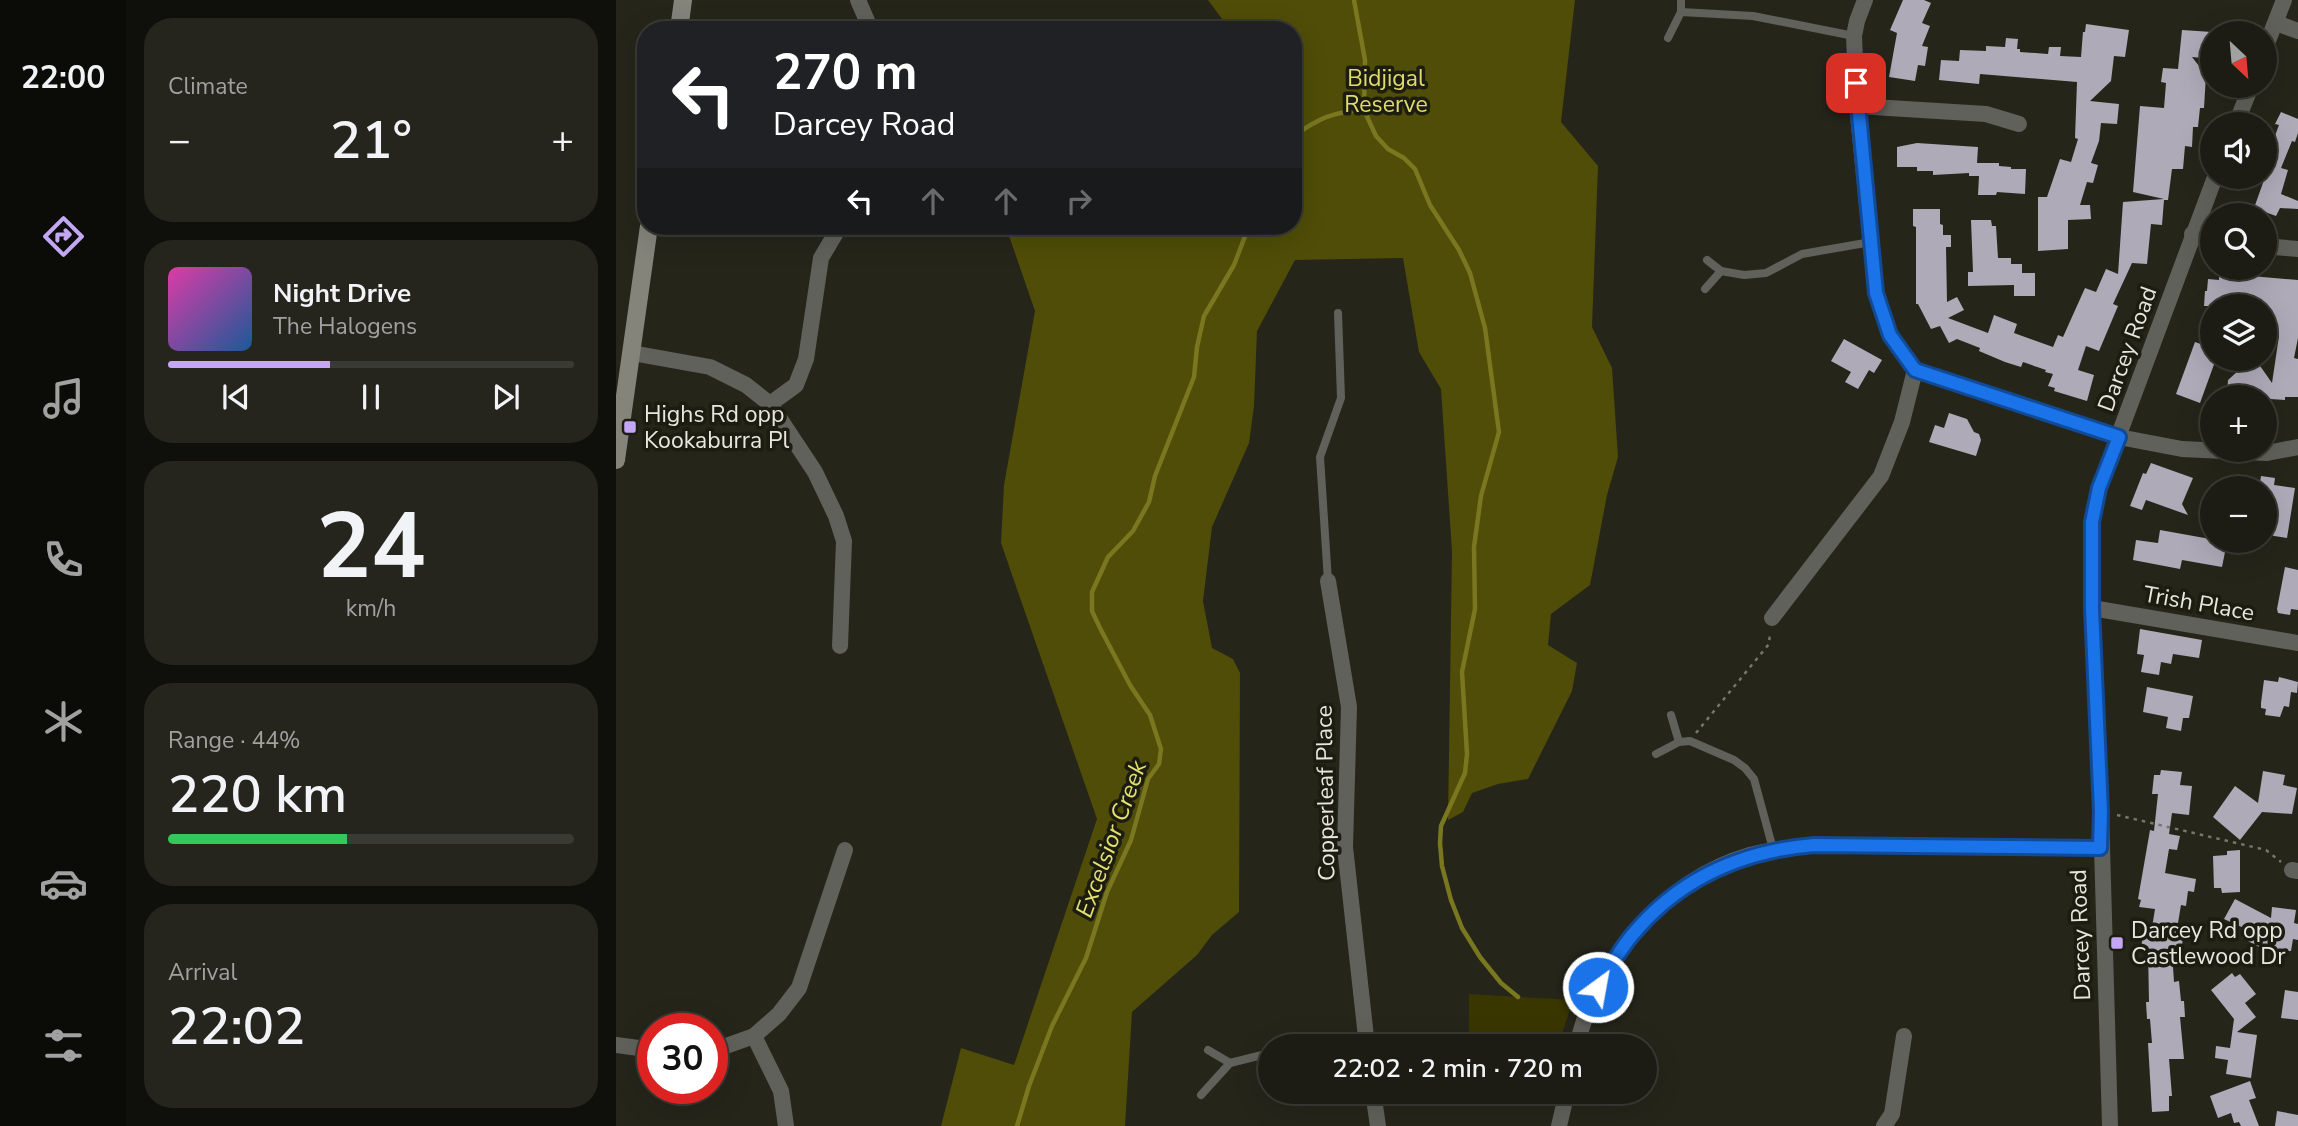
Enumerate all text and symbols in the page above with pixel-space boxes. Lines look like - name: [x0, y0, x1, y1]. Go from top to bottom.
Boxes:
- north arrow: [2200, 21, 2277, 98]
- map controls: [2200, 21, 2277, 553]
- text: 270 m: [773, 39, 917, 106]
- icon: left: [658, 49, 749, 140]
- pin: [1826, 53, 1886, 113]
- text: 22:00: [21, 56, 105, 99]
- park label: Bidjigal Reserve: [1344, 63, 1428, 120]
- icon: arrive: [1837, 64, 1875, 102]
- text: Climate: [168, 71, 248, 102]
- text: Darcey Road: [773, 103, 955, 146]
- text: 21°: [330, 105, 412, 176]
- button: sound: [2200, 112, 2277, 189]
- text: −: [168, 115, 191, 166]
- text: +: [551, 115, 574, 166]
- icon: left: [841, 182, 879, 220]
- icon: ahead: [914, 182, 952, 220]
- icon: ahead: [987, 182, 1025, 220]
- icon: right: [1060, 182, 1098, 220]
- button: search: [2200, 203, 2277, 280]
- icon: directions: [39, 212, 88, 261]
- text: Night Drive: [273, 276, 411, 311]
- street label: Darcey Road: [2090, 282, 2164, 416]
- button: layers: [2200, 294, 2277, 371]
- text: The Halogens: [273, 311, 417, 342]
- icon: music: [39, 374, 88, 423]
- icon: previous: [217, 378, 255, 416]
- icon: pause: [352, 378, 390, 416]
- icon: next: [487, 378, 525, 416]
- button: +: [2200, 385, 2277, 462]
- place label: Highs Rd opp Kookaburra Pl: [644, 399, 790, 456]
- marker: Highs Rd opp Kookaburra Pl: [622, 419, 638, 435]
- button: −: [2200, 476, 2277, 553]
- text: 24: [316, 485, 426, 609]
- icon: phone: [39, 535, 88, 584]
- street label: Trish Place: [2141, 579, 2257, 628]
- text: km/h: [346, 593, 396, 624]
- icon: climate: [39, 697, 88, 746]
- street label: Copperleaf Place: [1308, 705, 1343, 881]
- text: Range · 44%: [168, 725, 300, 756]
- water label: Excelsior Creek: [1068, 755, 1154, 922]
- text: 220 km: [168, 759, 347, 830]
- icon: car: [39, 859, 88, 908]
- street label: Darcey Road: [2063, 869, 2098, 1001]
- place label: Darcey Rd opp Castlewood Dr: [2131, 915, 2286, 972]
- marker: Darcey Rd opp Castlewood Dr: [2109, 935, 2125, 951]
- position arrow: [1561, 950, 1635, 1024]
- text: Arrival: [168, 957, 237, 988]
- text: 22:02: [168, 991, 305, 1062]
- speed limit sign: 30: [637, 1013, 728, 1104]
- icon: filters: [39, 1021, 88, 1070]
- text: 22:02 · 2 min · 720 m: [1332, 1051, 1583, 1086]

